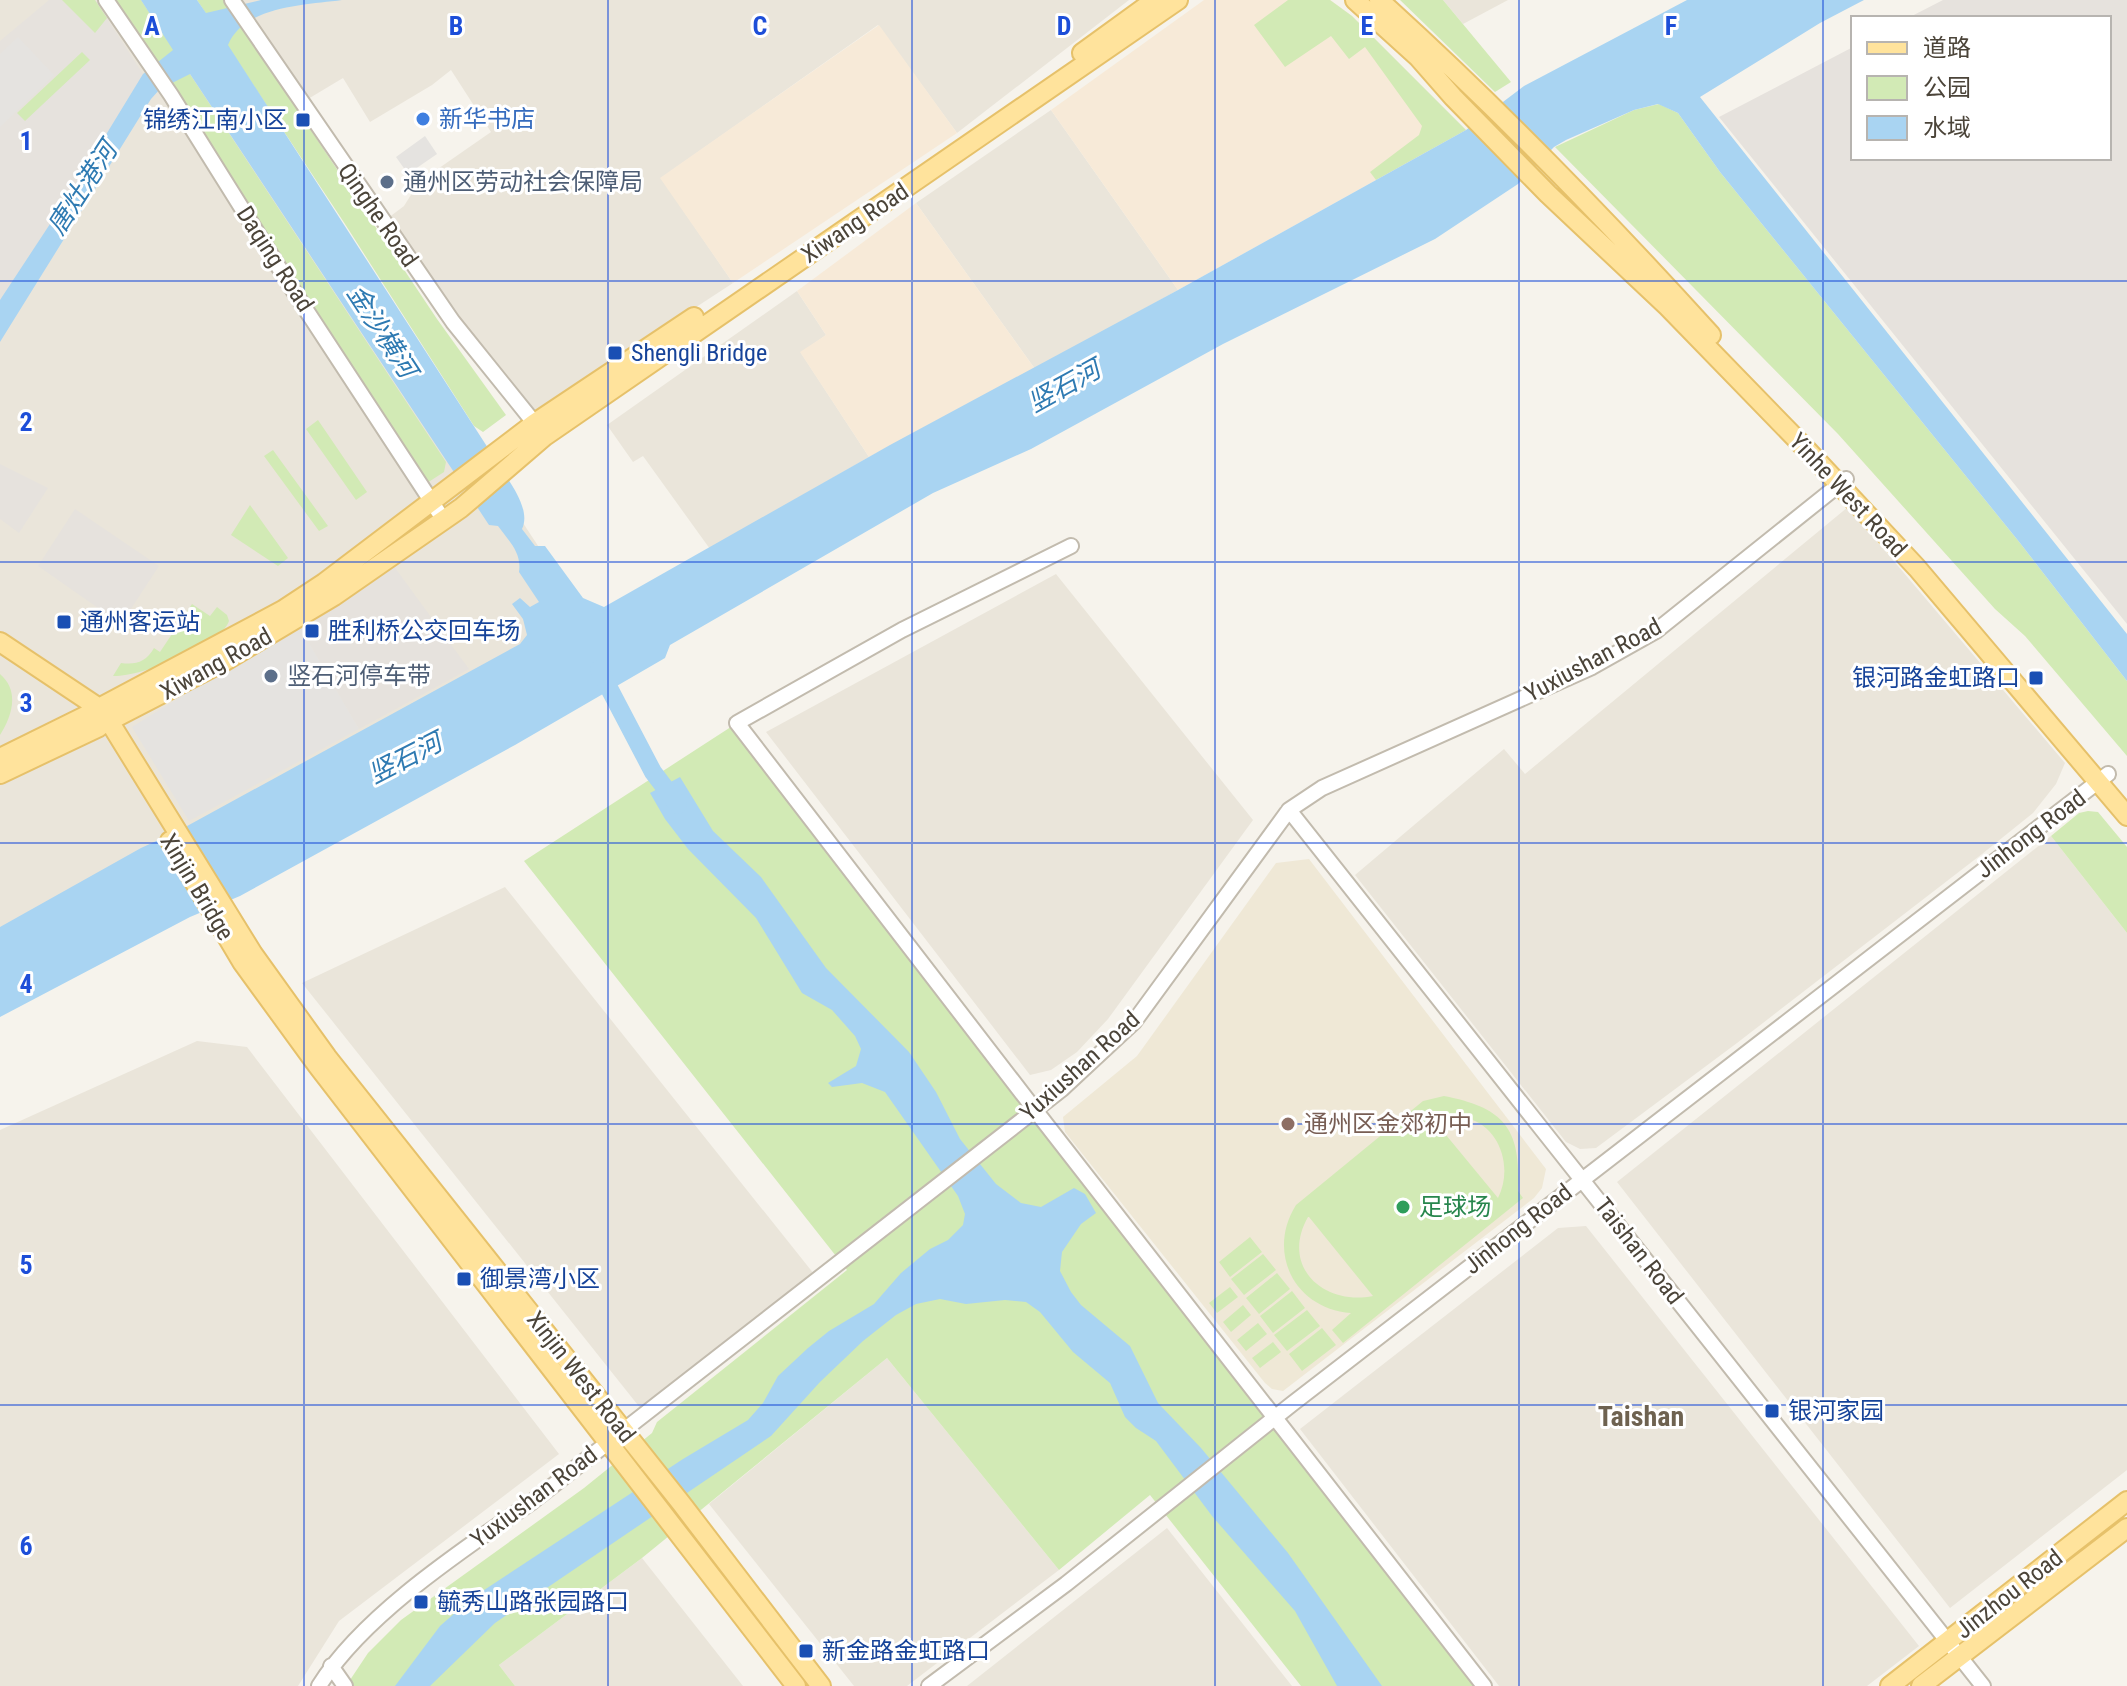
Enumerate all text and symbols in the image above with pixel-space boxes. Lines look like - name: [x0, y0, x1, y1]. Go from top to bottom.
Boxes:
- text: A: [144, 11, 160, 41]
- text: B: [449, 11, 463, 41]
- text: C: [753, 11, 768, 41]
- text: D: [1057, 11, 1071, 41]
- text: E: [1361, 11, 1374, 41]
- text: F: [1665, 11, 1677, 41]
- legend: [1851, 16, 2111, 160]
- text: 道路: [1923, 34, 1971, 62]
- text: 公园: [1923, 74, 1971, 102]
- place label: 新华书店: [439, 105, 535, 133]
- place label: 锦绣江南小区: [143, 106, 287, 134]
- marker: 新华书店: [414, 110, 432, 128]
- marker: 锦绣江南小区: [294, 111, 312, 129]
- text: 水域: [1923, 114, 1971, 142]
- text: 1: [19, 126, 33, 156]
- water label: 唐灶港河: [41, 132, 126, 240]
- street label: Qinghe Road: [332, 158, 424, 272]
- place label: 通州区劳动社会保障局: [403, 168, 643, 196]
- marker: 通州区劳动社会保障局: [378, 173, 396, 191]
- street label: Xiwang Road: [796, 177, 914, 269]
- street label: Daqing Road: [231, 201, 319, 317]
- water label: 金沙横河: [341, 279, 426, 387]
- place label: Shengli Bridge: [631, 339, 767, 367]
- marker: Shengli Bridge: [606, 344, 624, 362]
- water label: 竖石河: [1023, 352, 1110, 418]
- text: 2: [19, 407, 33, 437]
- street label: Yinhe West Road: [1784, 427, 1912, 563]
- place label: 通州客运站: [80, 608, 200, 636]
- street label: Yuxiushan Road: [1520, 612, 1666, 708]
- marker: 通州客运站: [55, 613, 73, 631]
- place label: 胜利桥公交回车场: [328, 617, 520, 645]
- street label: Xiwang Road: [155, 622, 277, 706]
- marker: 胜利桥公交回车场: [303, 622, 321, 640]
- place label: 竖石河停车带: [287, 662, 431, 690]
- place label: 银河路金虹路口: [1852, 664, 2020, 692]
- marker: 竖石河停车带: [262, 667, 280, 685]
- marker: 银河路金虹路口: [2027, 669, 2045, 687]
- text: 3: [19, 688, 33, 718]
- water label: 竖石河: [363, 725, 451, 789]
- street label: Jinhong Road: [1971, 784, 2091, 884]
- street label: Xinjin Bridge: [154, 829, 240, 945]
- text: 4: [19, 969, 33, 999]
- street label: Yuxiushan Road: [1015, 1005, 1145, 1127]
- place label: 通州区金郊初中: [1304, 1110, 1472, 1138]
- marker: 通州区金郊初中: [1279, 1115, 1297, 1133]
- street label: Jinhong Road: [1458, 1178, 1578, 1280]
- street label: Taishan Road: [1589, 1192, 1689, 1310]
- place label: 足球场: [1419, 1193, 1491, 1221]
- marker: 足球场: [1394, 1198, 1412, 1216]
- text: 5: [19, 1250, 33, 1280]
- place label: 御景湾小区: [480, 1265, 600, 1293]
- marker: 御景湾小区: [455, 1270, 473, 1288]
- street label: Xinjin West Road: [521, 1306, 641, 1448]
- place label: 银河家园: [1788, 1397, 1884, 1425]
- district label: Taishan: [1598, 1400, 1684, 1433]
- marker: 银河家园: [1763, 1402, 1781, 1420]
- street label: Yuxiushan Road: [465, 1440, 603, 1554]
- text: 6: [19, 1531, 33, 1561]
- street label: Jinzhou Road: [1950, 1544, 2068, 1644]
- place label: 毓秀山路张园路口: [437, 1588, 629, 1616]
- marker: 毓秀山路张园路口: [412, 1593, 430, 1611]
- place label: 新金路金虹路口: [822, 1637, 990, 1665]
- marker: 新金路金虹路口: [797, 1642, 815, 1660]

